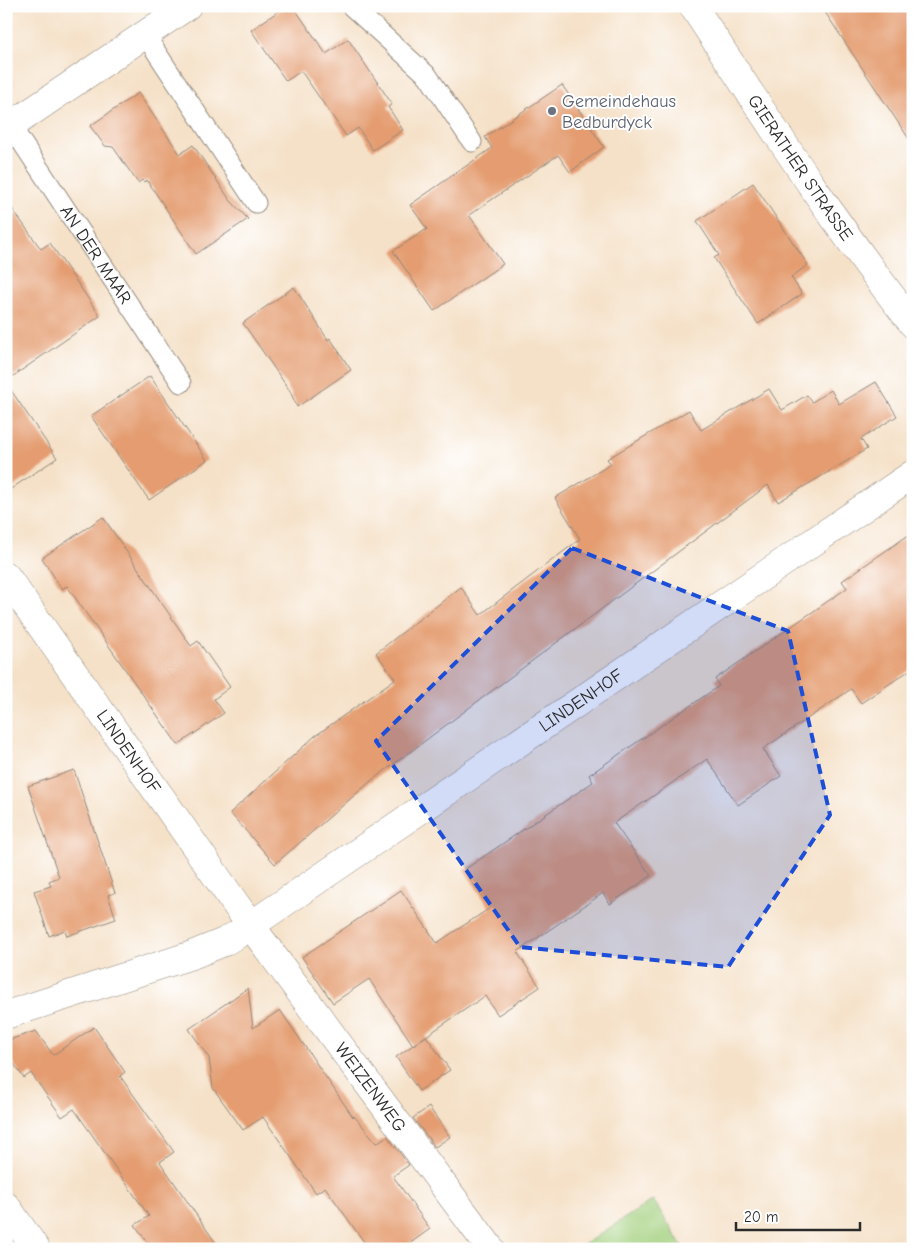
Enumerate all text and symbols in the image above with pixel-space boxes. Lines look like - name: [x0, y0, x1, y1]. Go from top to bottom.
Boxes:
- place label: Gemeindehaus Bedburdyck: [562, 91, 676, 133]
- street label: GIERATHER STRASSE: [743, 91, 858, 245]
- marker: Gemeindehaus Bedburdyck: [546, 105, 558, 117]
- street label: AN DER MAAR: [56, 201, 136, 308]
- street label: LINDENHOF: [535, 664, 627, 736]
- street label: LINDENHOF: [92, 706, 165, 798]
- street label: WEIZENWEG: [331, 1038, 411, 1136]
- scale bar: [736, 1200, 860, 1232]
- text: 20 m: [744, 1208, 778, 1226]

